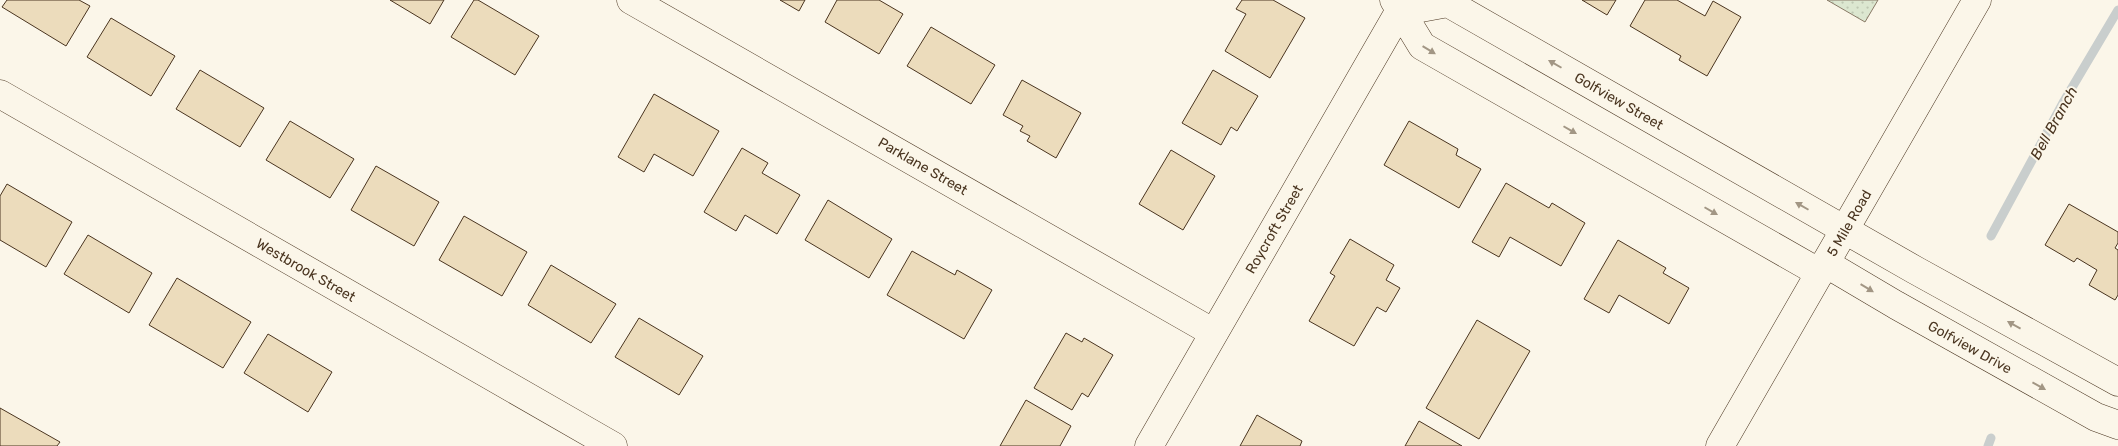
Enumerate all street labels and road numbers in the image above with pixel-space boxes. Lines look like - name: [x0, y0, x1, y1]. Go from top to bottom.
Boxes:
- street label: Golfview Street: [1571, 69, 1667, 134]
- street label: Parklane Street: [875, 134, 971, 199]
- street label: Roycroft Street: [1242, 181, 1307, 277]
- street label: 5 Mile Road: [1824, 187, 1875, 260]
- street label: Westbrook Street: [253, 235, 359, 306]
- street label: Golfview Drive: [1925, 317, 2015, 378]

